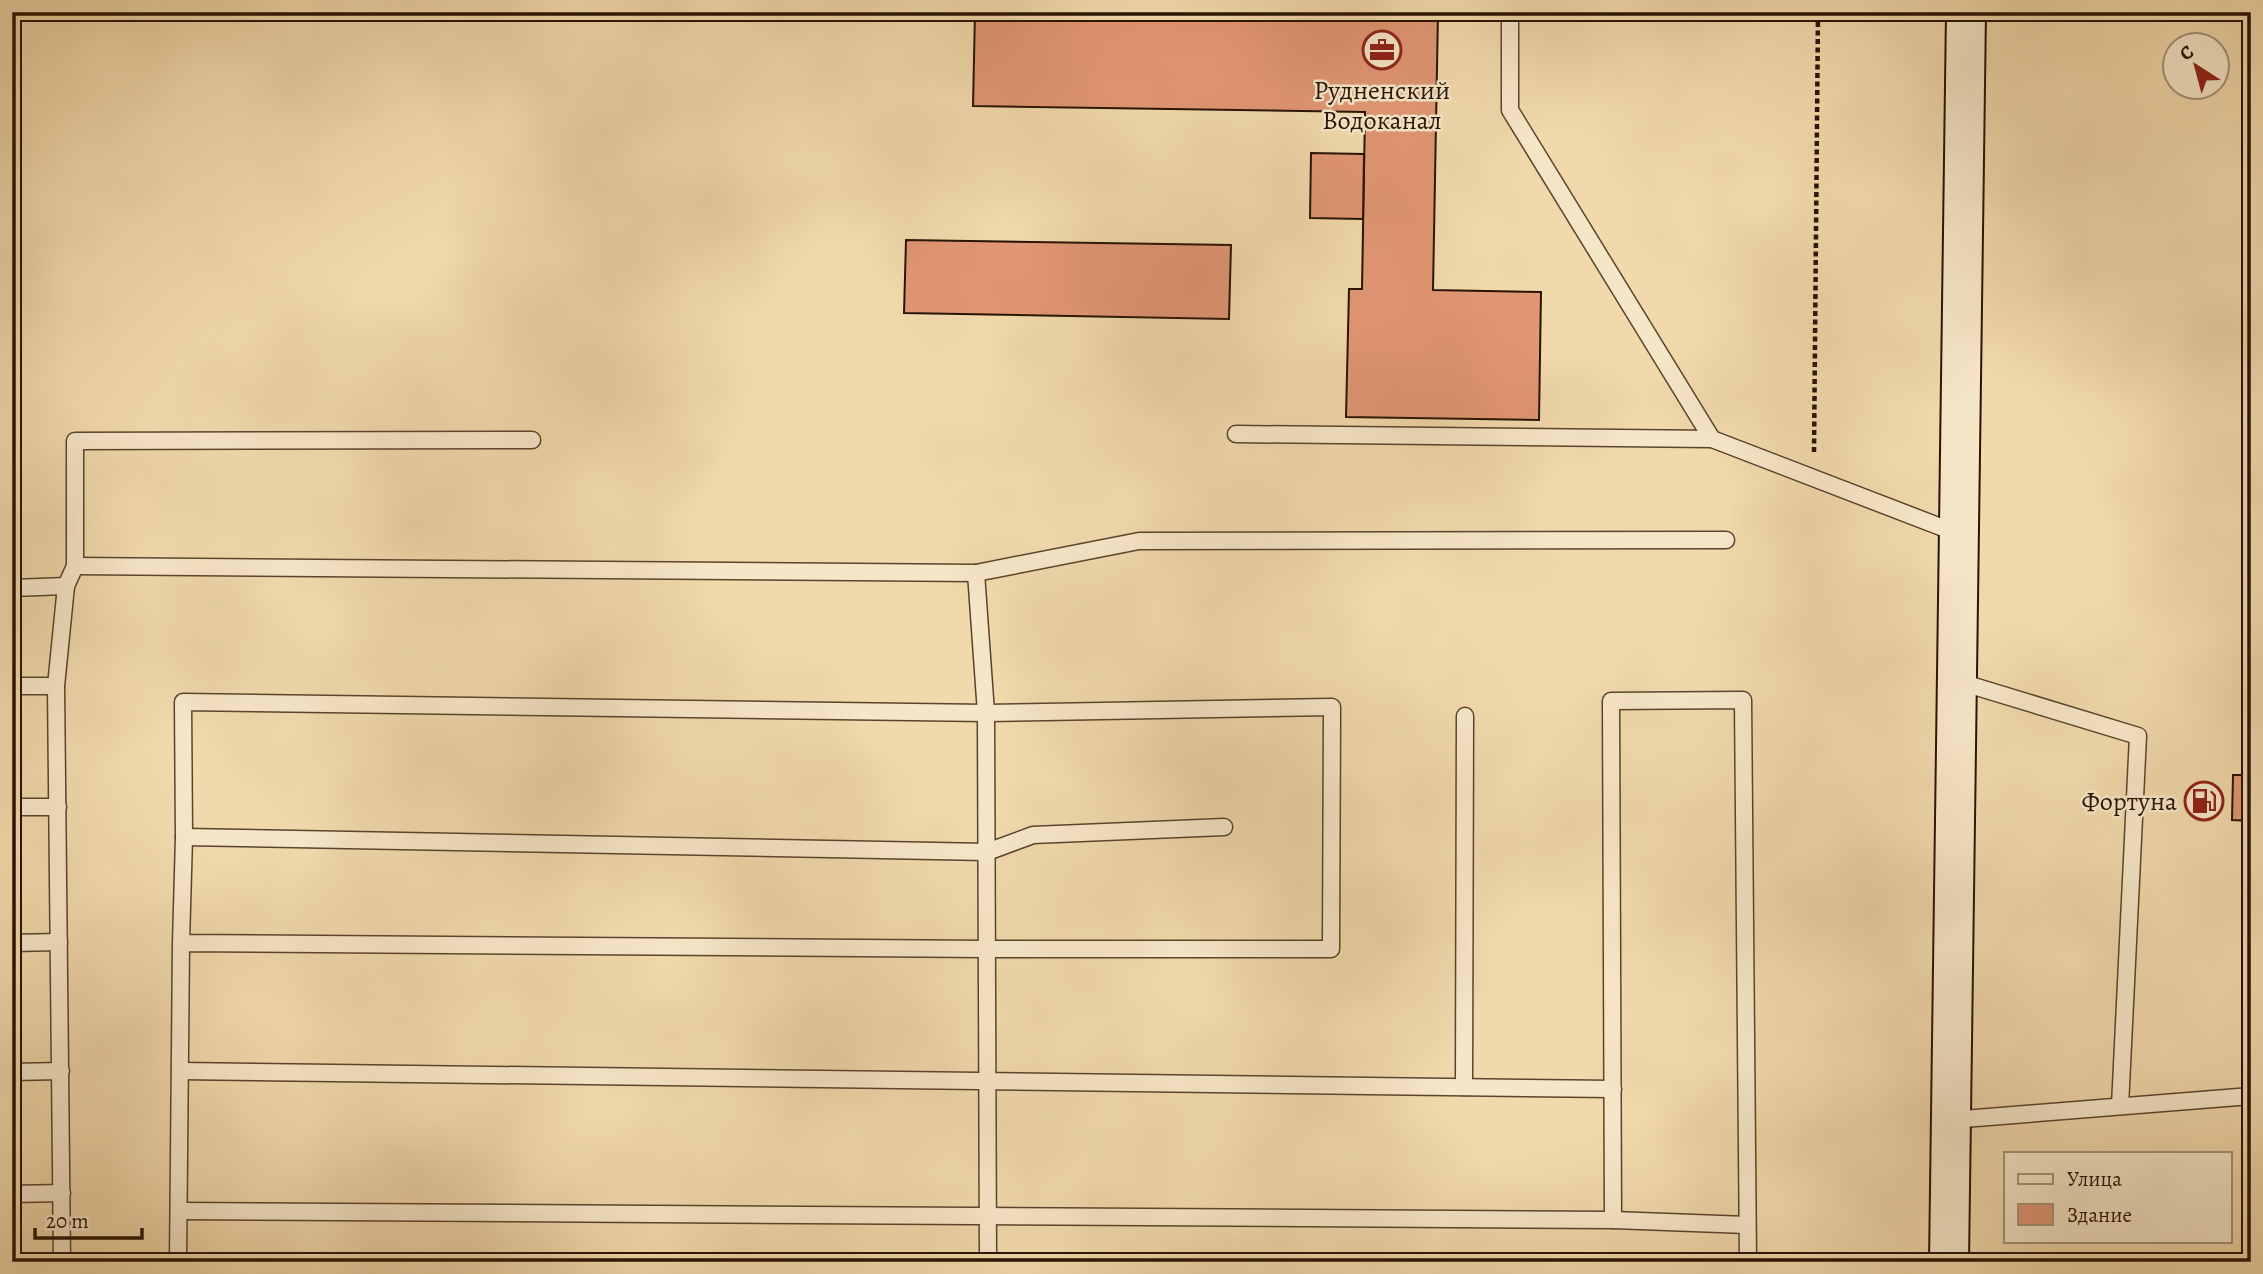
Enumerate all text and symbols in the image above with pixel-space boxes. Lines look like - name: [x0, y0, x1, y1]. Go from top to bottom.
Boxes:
- office icon: Рудненский Водоканал: [1361, 29, 1403, 71]
- north arrow: [2162, 32, 2232, 102]
- text: С: [2174, 39, 2199, 67]
- place label: Рудненский Водоканал: [1314, 73, 1450, 138]
- fuel station icon: Фортуна: [2183, 780, 2225, 822]
- place label: Фортуна: [2081, 784, 2177, 819]
- legend: [2004, 1152, 2232, 1242]
- text: Улица: [2067, 1165, 2122, 1193]
- scale bar: [35, 1197, 142, 1241]
- text: Здание: [2067, 1201, 2132, 1229]
- text: 20 m: [46, 1207, 89, 1235]

